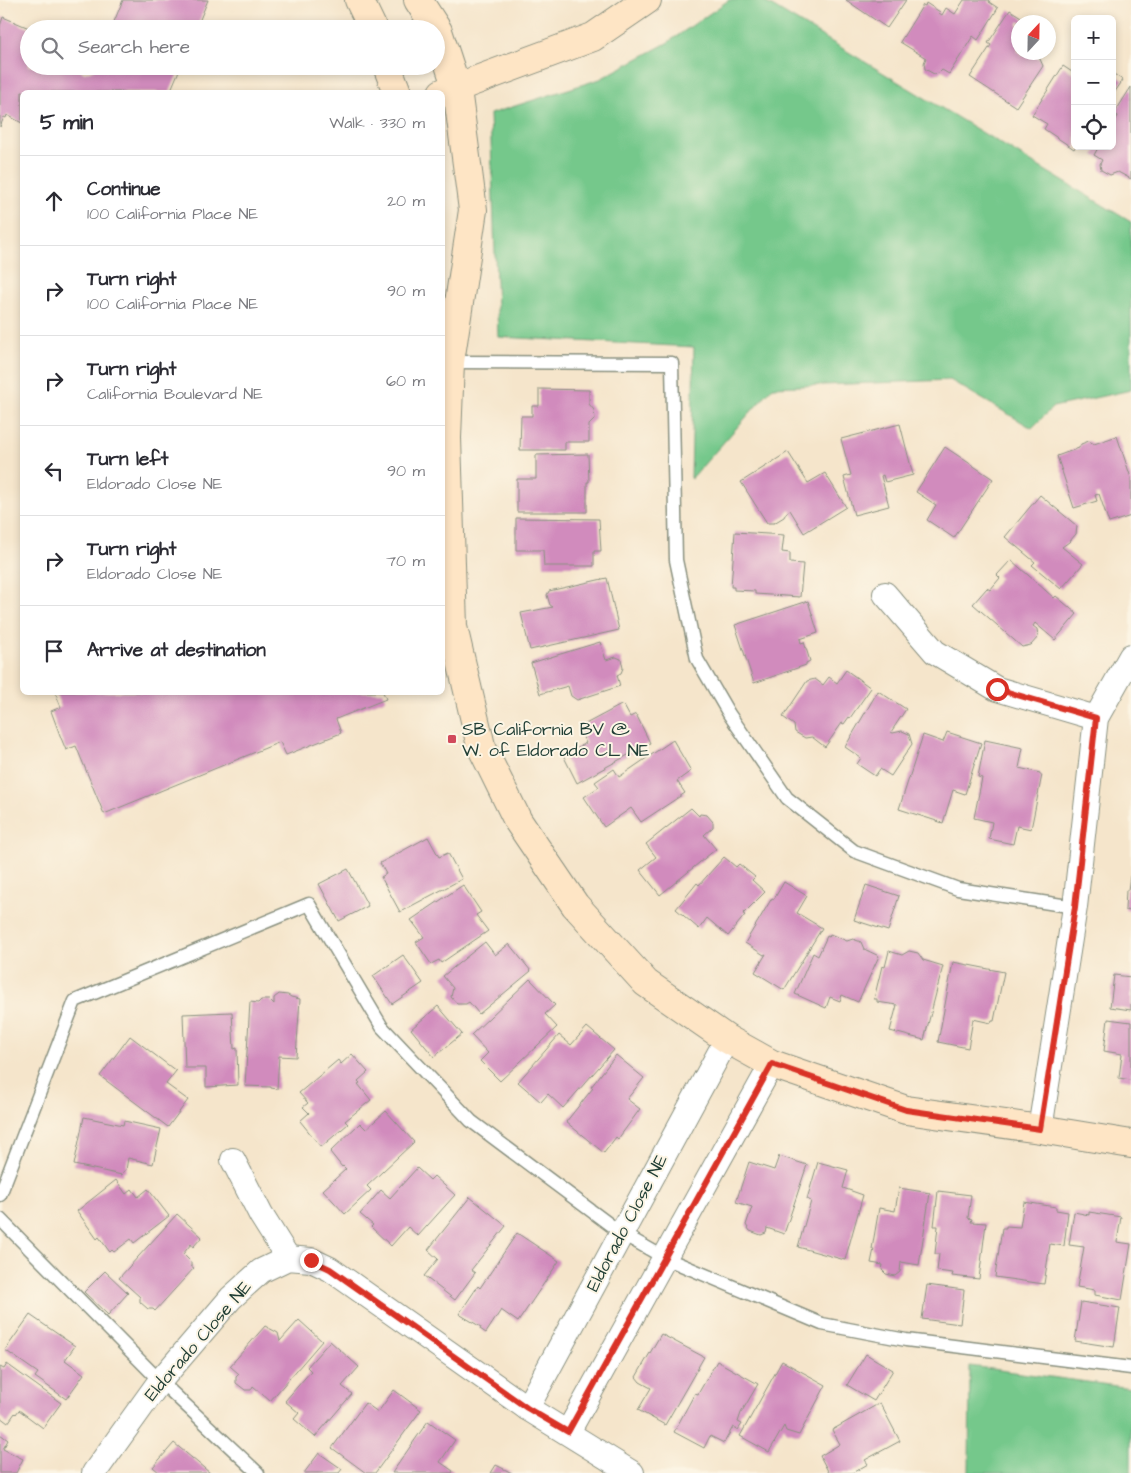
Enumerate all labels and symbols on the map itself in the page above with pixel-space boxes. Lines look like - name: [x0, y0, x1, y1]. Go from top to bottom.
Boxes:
- north arrow: [1011, 15, 1056, 60]
- route start: [986, 678, 1009, 701]
- place label: SB California BV @ W. of Eldorado CL NE: [462, 717, 650, 763]
- marker: SB California BV @ W. of Eldorado CL NE: [446, 733, 458, 745]
- street label: Eldorado Close NE: [580, 1150, 674, 1296]
- route end: [300, 1249, 323, 1272]
- street label: Eldorado Close NE: [139, 1275, 258, 1407]

